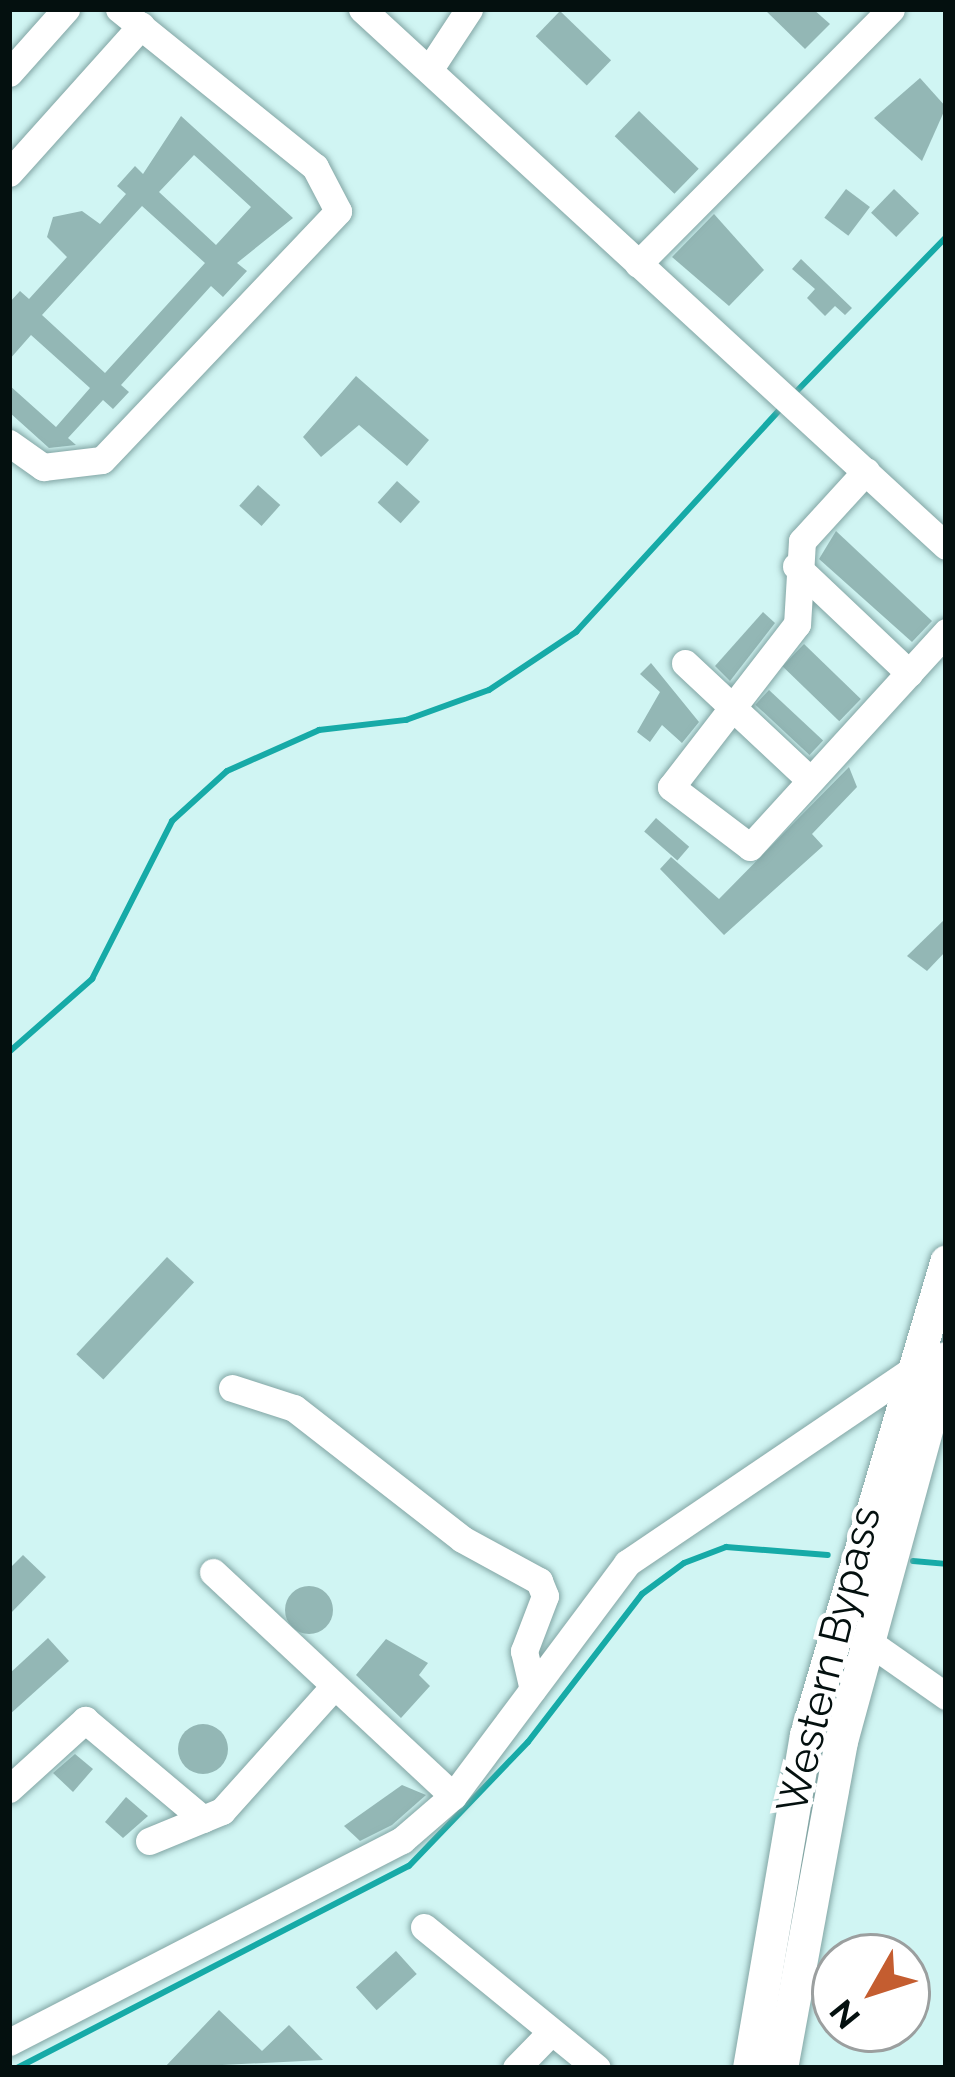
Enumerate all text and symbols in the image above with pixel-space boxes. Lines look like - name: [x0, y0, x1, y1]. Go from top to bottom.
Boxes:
- street label: Western Bypass: [767, 1501, 891, 1819]
- north arrow: [811, 1933, 931, 2053]
- text: N: [822, 1992, 868, 2036]

